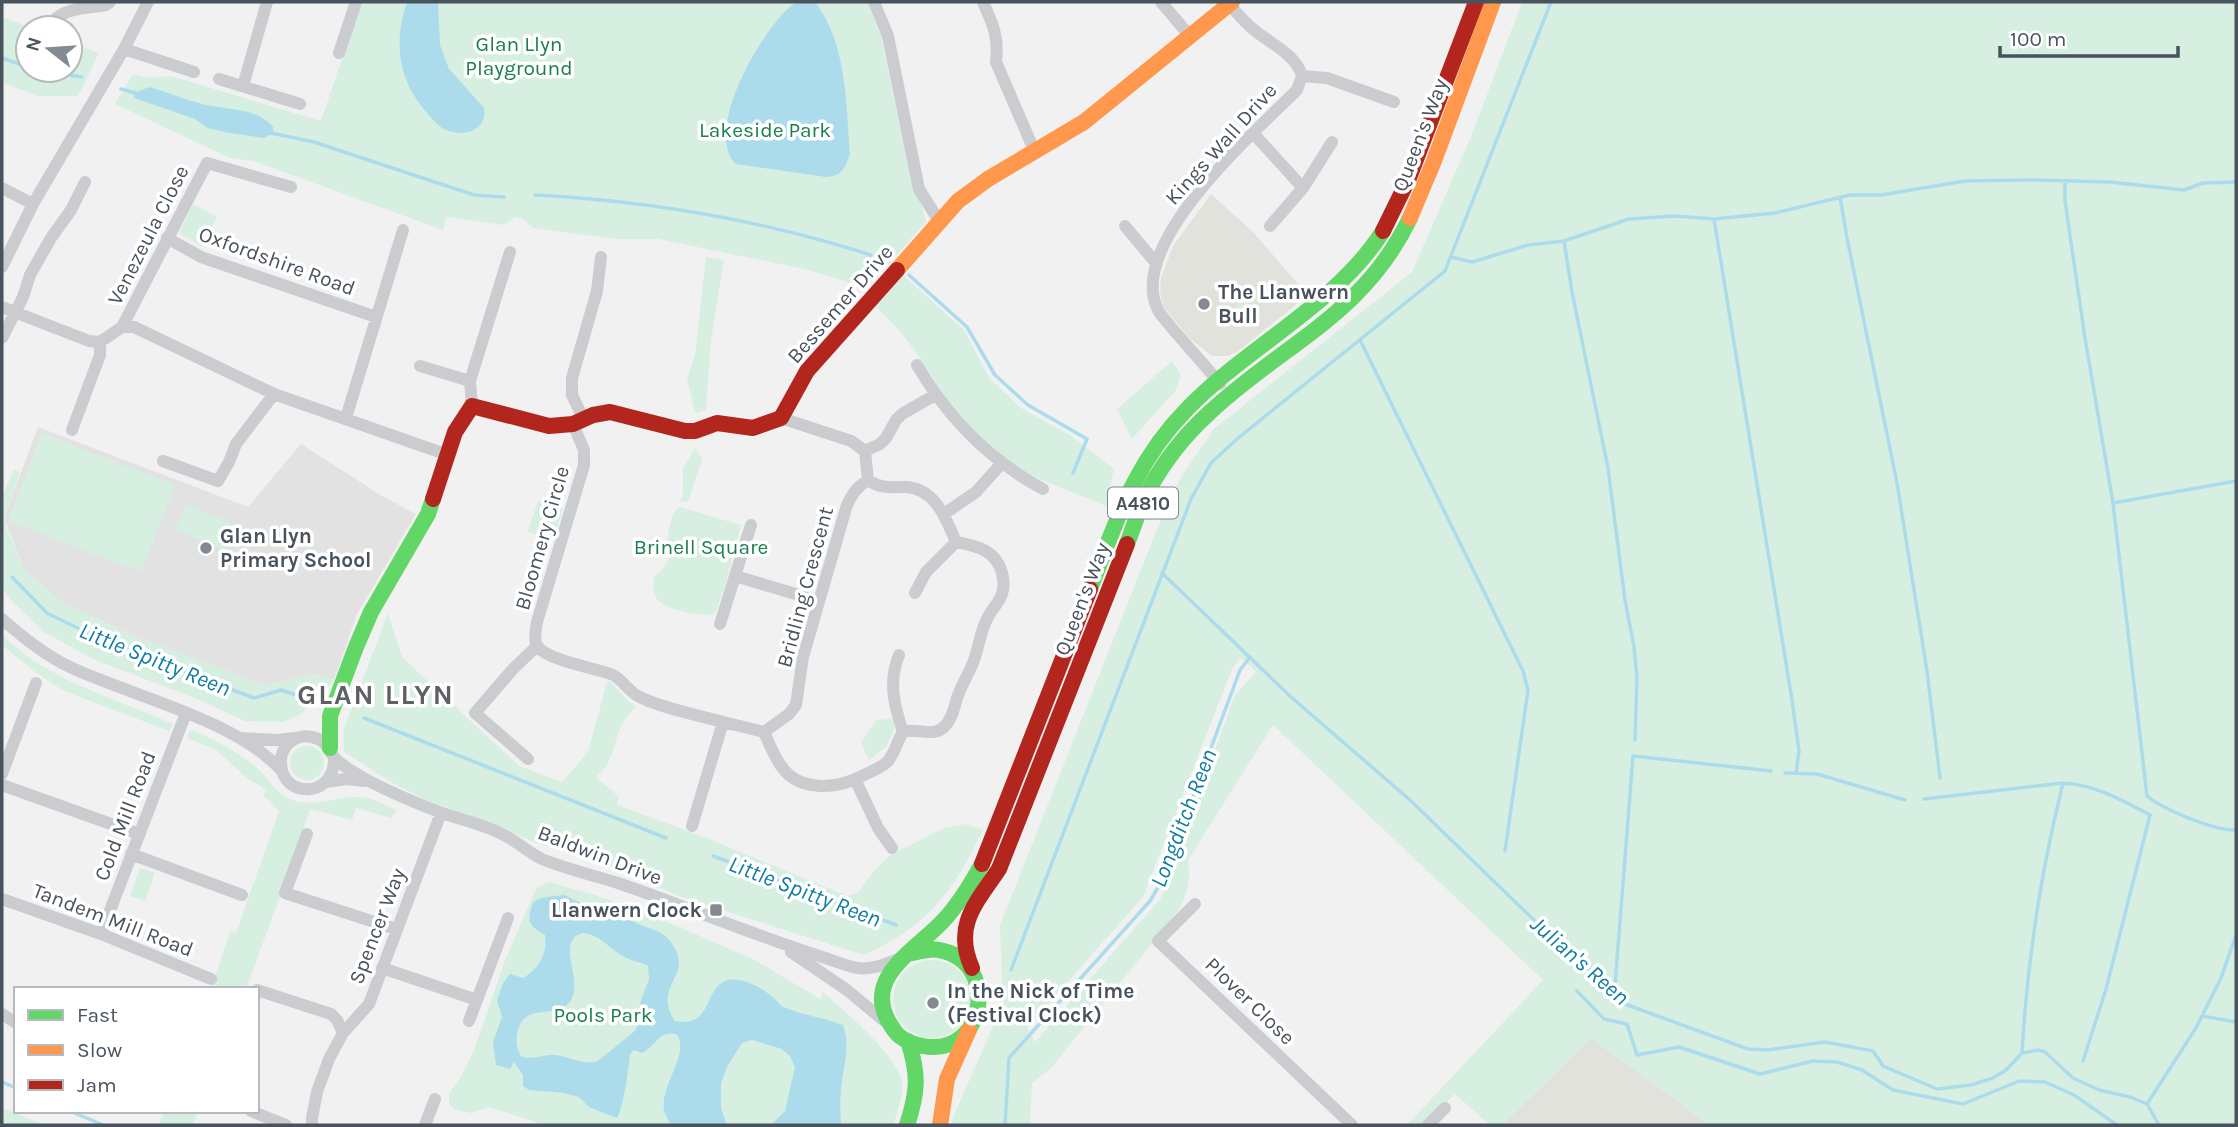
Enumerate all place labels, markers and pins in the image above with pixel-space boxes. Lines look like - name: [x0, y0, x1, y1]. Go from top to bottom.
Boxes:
- place label: The Llanwern Bull: [1218, 280, 1349, 328]
- marker: The Llanwern Bull: [1196, 296, 1212, 312]
- place label: Glan Llyn Primary School: [220, 524, 371, 572]
- marker: Glan Llyn Primary School: [198, 540, 214, 556]
- place label: Llanwern Clock: [551, 898, 703, 922]
- marker: Llanwern Clock: [708, 902, 724, 918]
- place label: In the Nick of Time (Festival Clock): [947, 979, 1134, 1027]
- marker: In the Nick of Time (Festival Clock): [925, 995, 941, 1011]

